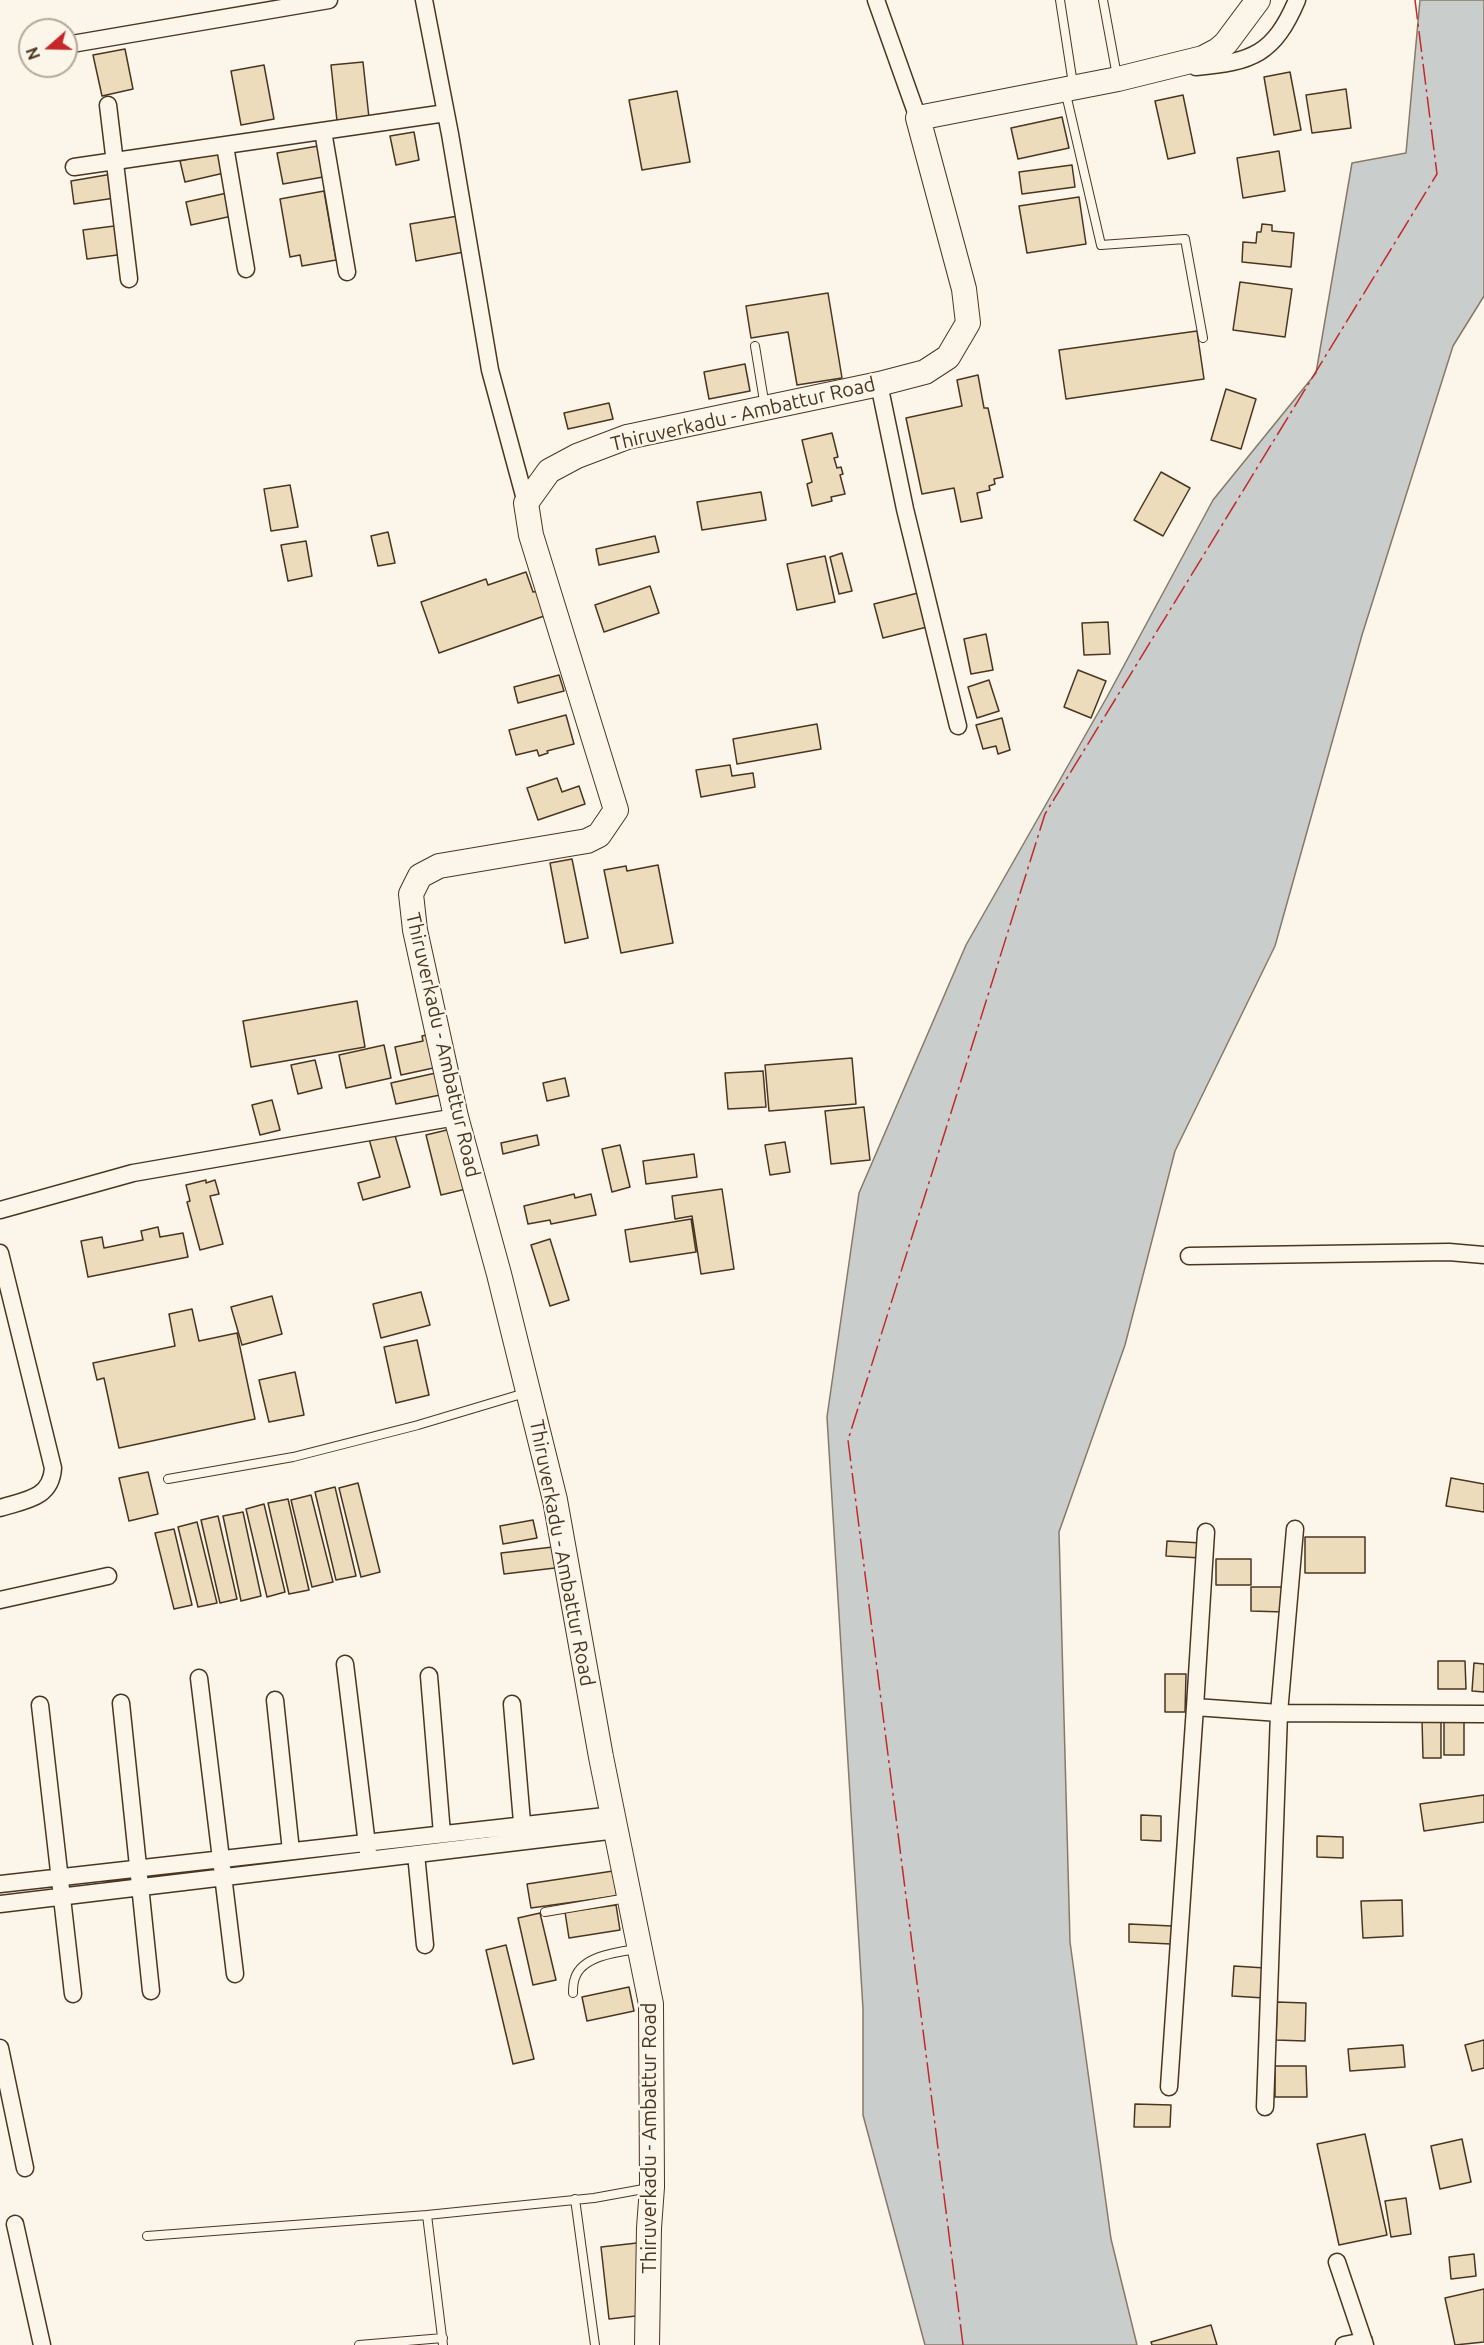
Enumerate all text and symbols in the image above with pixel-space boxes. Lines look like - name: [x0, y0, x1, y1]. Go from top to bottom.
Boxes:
- north arrow: [18, 18, 78, 78]
- text: N: [22, 45, 43, 62]
- street label: Thiruverkadu - Ambattur Road: [608, 372, 878, 456]
- street label: Thiruverkadu - Ambattur Road: [401, 910, 485, 1180]
- street label: Thiruverkadu - Ambattur Road: [524, 1418, 600, 1688]
- street label: Thiruverkadu - Ambattur Road: [637, 2003, 661, 2273]

